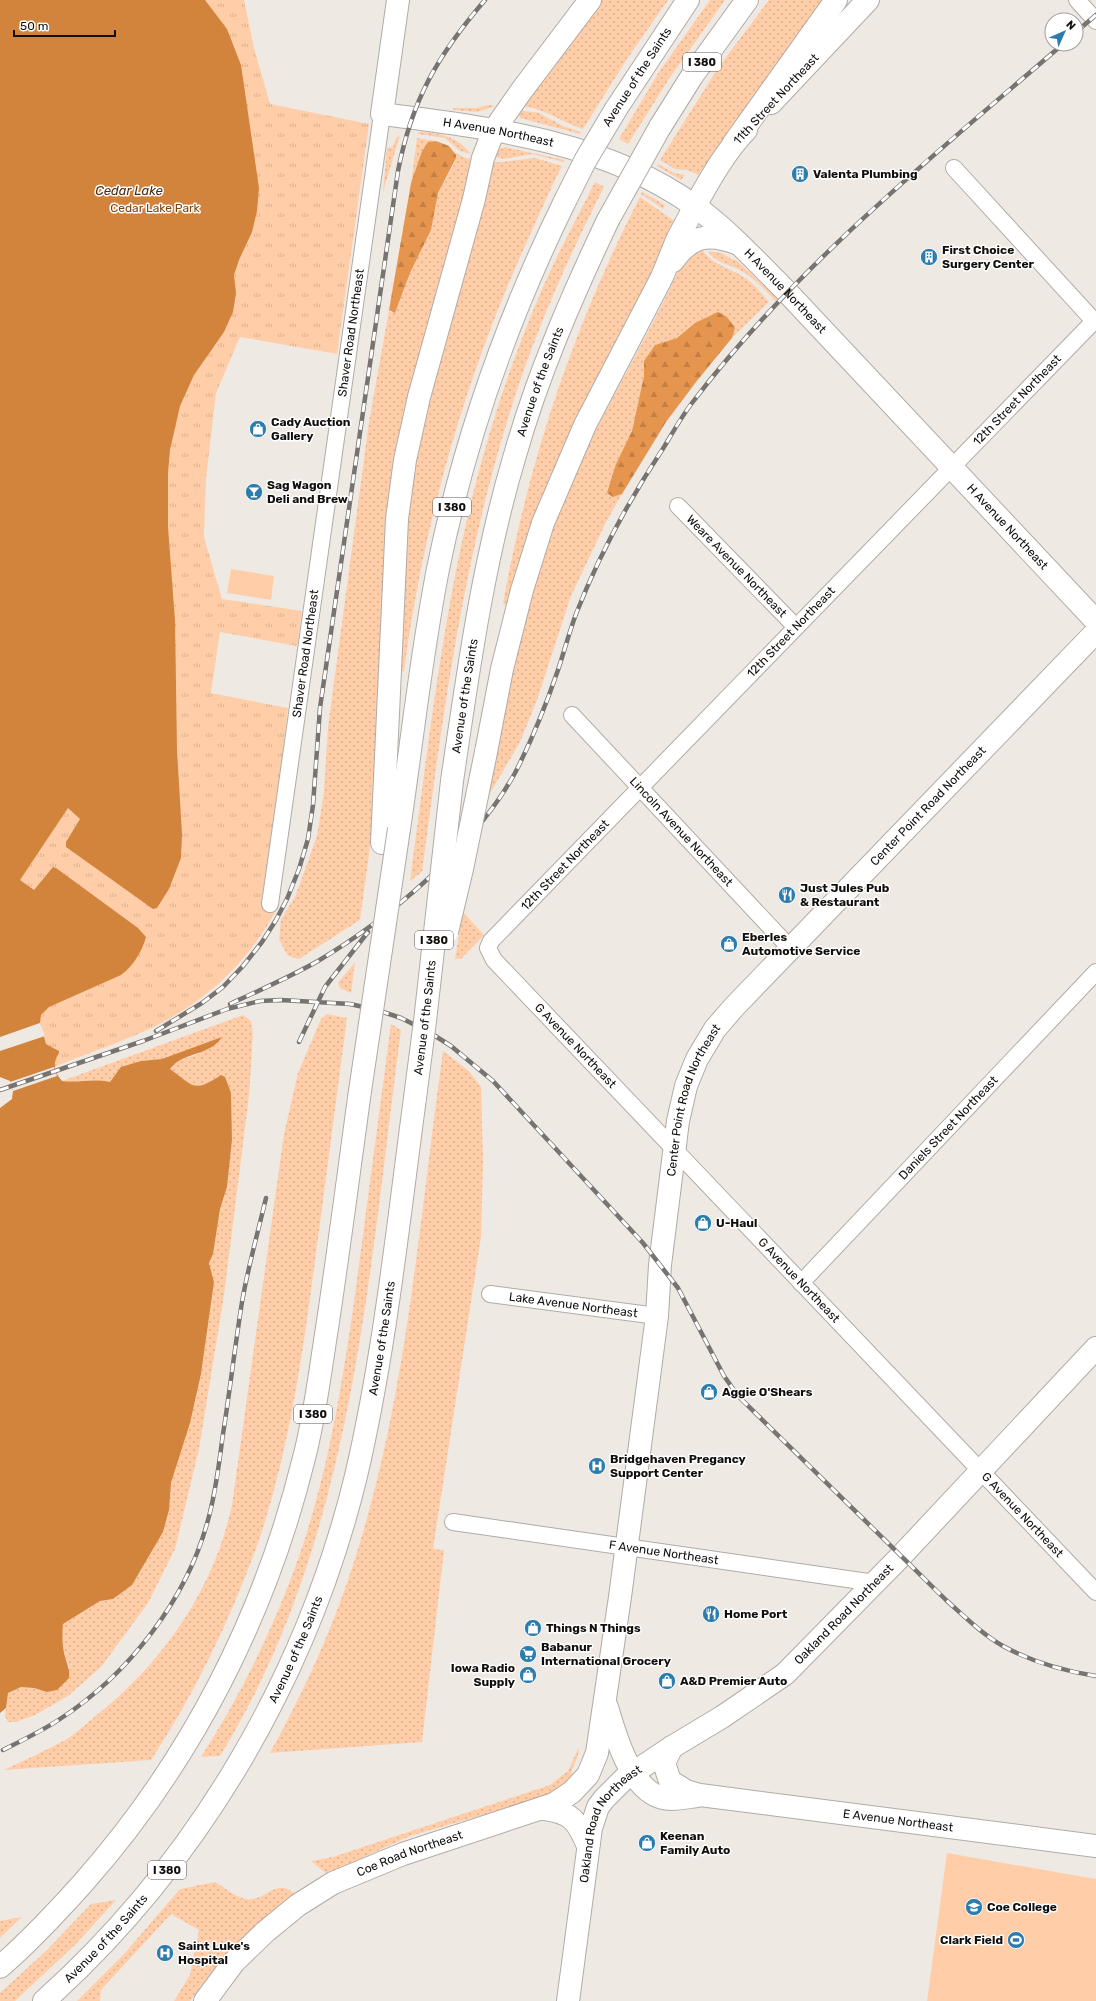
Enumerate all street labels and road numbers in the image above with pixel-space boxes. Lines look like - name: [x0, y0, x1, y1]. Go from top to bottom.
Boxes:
- street label: Avenue of the Saints: [600, 25, 674, 129]
- street label: 11th Street Northeast: [730, 51, 822, 147]
- road number: I 380: [683, 53, 721, 71]
- street label: H Avenue Northeast: [442, 115, 556, 150]
- street label: H Avenue Northeast: [741, 246, 829, 337]
- street label: Shaver Road Northeast: [335, 268, 367, 398]
- street label: Avenue of the Saints: [514, 325, 567, 438]
- street label: 12th Street Northeast: [970, 352, 1064, 448]
- street label: H Avenue Northeast: [964, 481, 1051, 573]
- road number: I 380: [433, 498, 471, 516]
- street label: Weare Avenue Northeast: [684, 512, 790, 620]
- street label: 12th Street Northeast: [744, 584, 838, 680]
- street label: Shaver Road Northeast: [290, 588, 322, 718]
- street label: Avenue of the Saints: [449, 638, 481, 754]
- street label: Center Point Road Northeast: [867, 743, 989, 869]
- street label: Lincoln Avenue Northeast: [627, 774, 736, 890]
- street label: 12th Street Northeast: [518, 817, 612, 913]
- road number: I 380: [415, 931, 453, 949]
- street label: Avenue of the Saints: [411, 959, 439, 1076]
- street label: G Avenue Northeast: [532, 1000, 619, 1091]
- street label: Center Point Road Northeast: [664, 1021, 723, 1177]
- street label: Daniels Street Northeast: [896, 1073, 1001, 1182]
- street label: G Avenue Northeast: [755, 1235, 843, 1326]
- street label: Avenue of the Saints: [366, 1280, 398, 1397]
- street label: Lake Avenue Northeast: [508, 1290, 639, 1320]
- road number: I 380: [294, 1405, 332, 1423]
- street label: G Avenue Northeast: [979, 1470, 1066, 1560]
- street label: F Avenue Northeast: [608, 1538, 720, 1567]
- street label: Oakland Road Northeast: [791, 1561, 896, 1667]
- street label: Avenue of the Saints: [266, 1594, 325, 1705]
- street label: Oakland Road Northeast: [577, 1762, 645, 1884]
- street label: E Avenue Northeast: [842, 1806, 954, 1835]
- street label: Coe Road Northeast: [355, 1828, 465, 1879]
- road number: I 380: [148, 1861, 186, 1879]
- street label: Avenue of the Saints: [61, 1892, 150, 1986]

